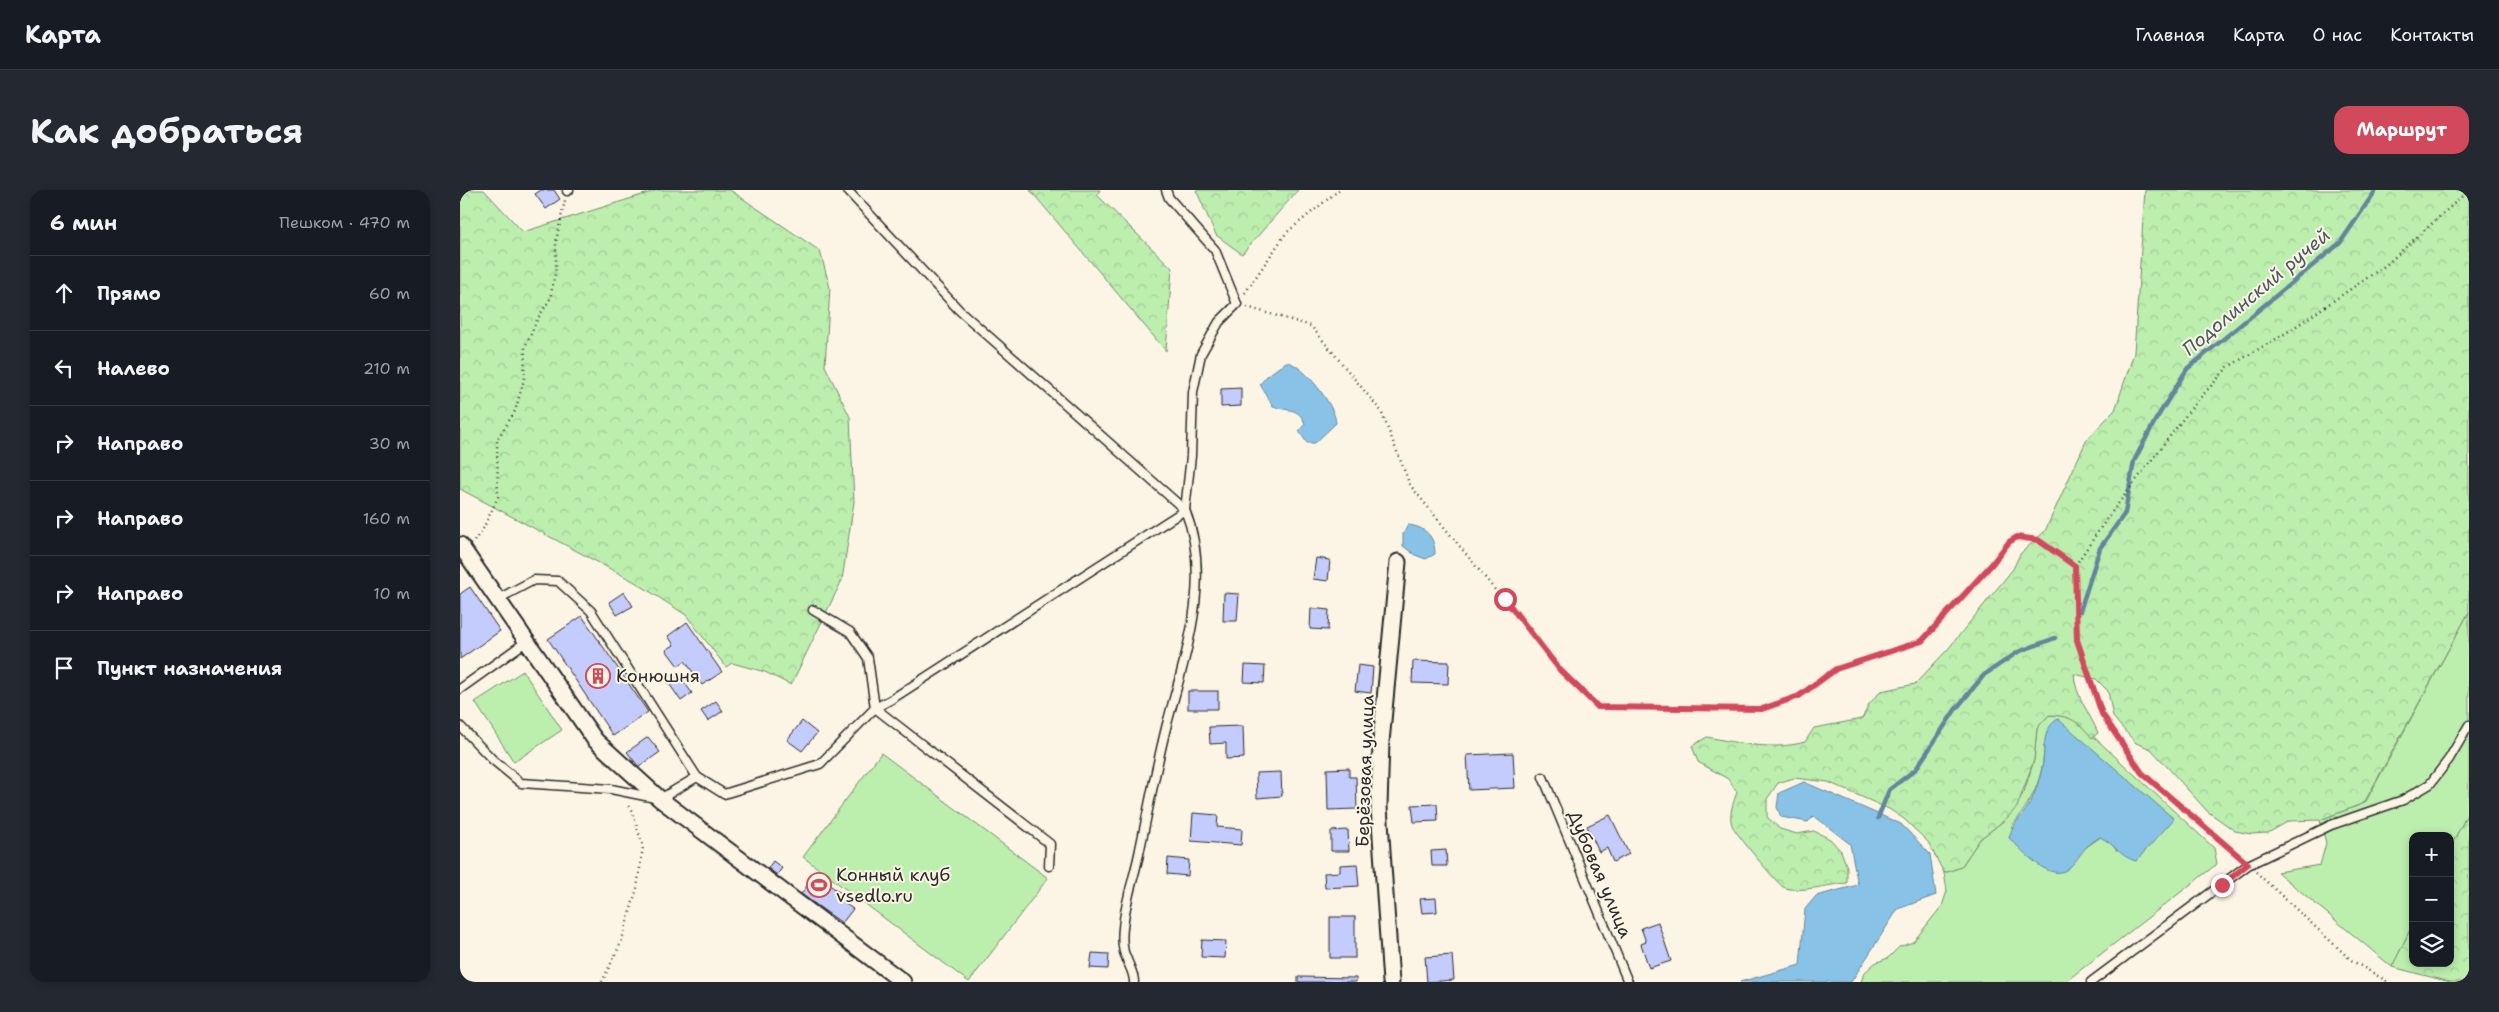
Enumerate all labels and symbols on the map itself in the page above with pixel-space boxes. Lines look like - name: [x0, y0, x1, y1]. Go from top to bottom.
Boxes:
- water label: Подолинский ручей: [2177, 223, 2335, 361]
- route start: [1494, 588, 1517, 611]
- building icon: Конюшня: [585, 663, 611, 689]
- place label: Конюшня: [616, 664, 700, 688]
- street label: Берёзовая улица: [1350, 694, 1380, 848]
- street label: Дубовая улица: [1562, 806, 1638, 942]
- place label: Конный клуб vsedlo.ru: [836, 863, 950, 908]
- sports icon: Конный клуб vsedlo.ru: [806, 872, 832, 898]
- route end: [2211, 874, 2234, 897]

